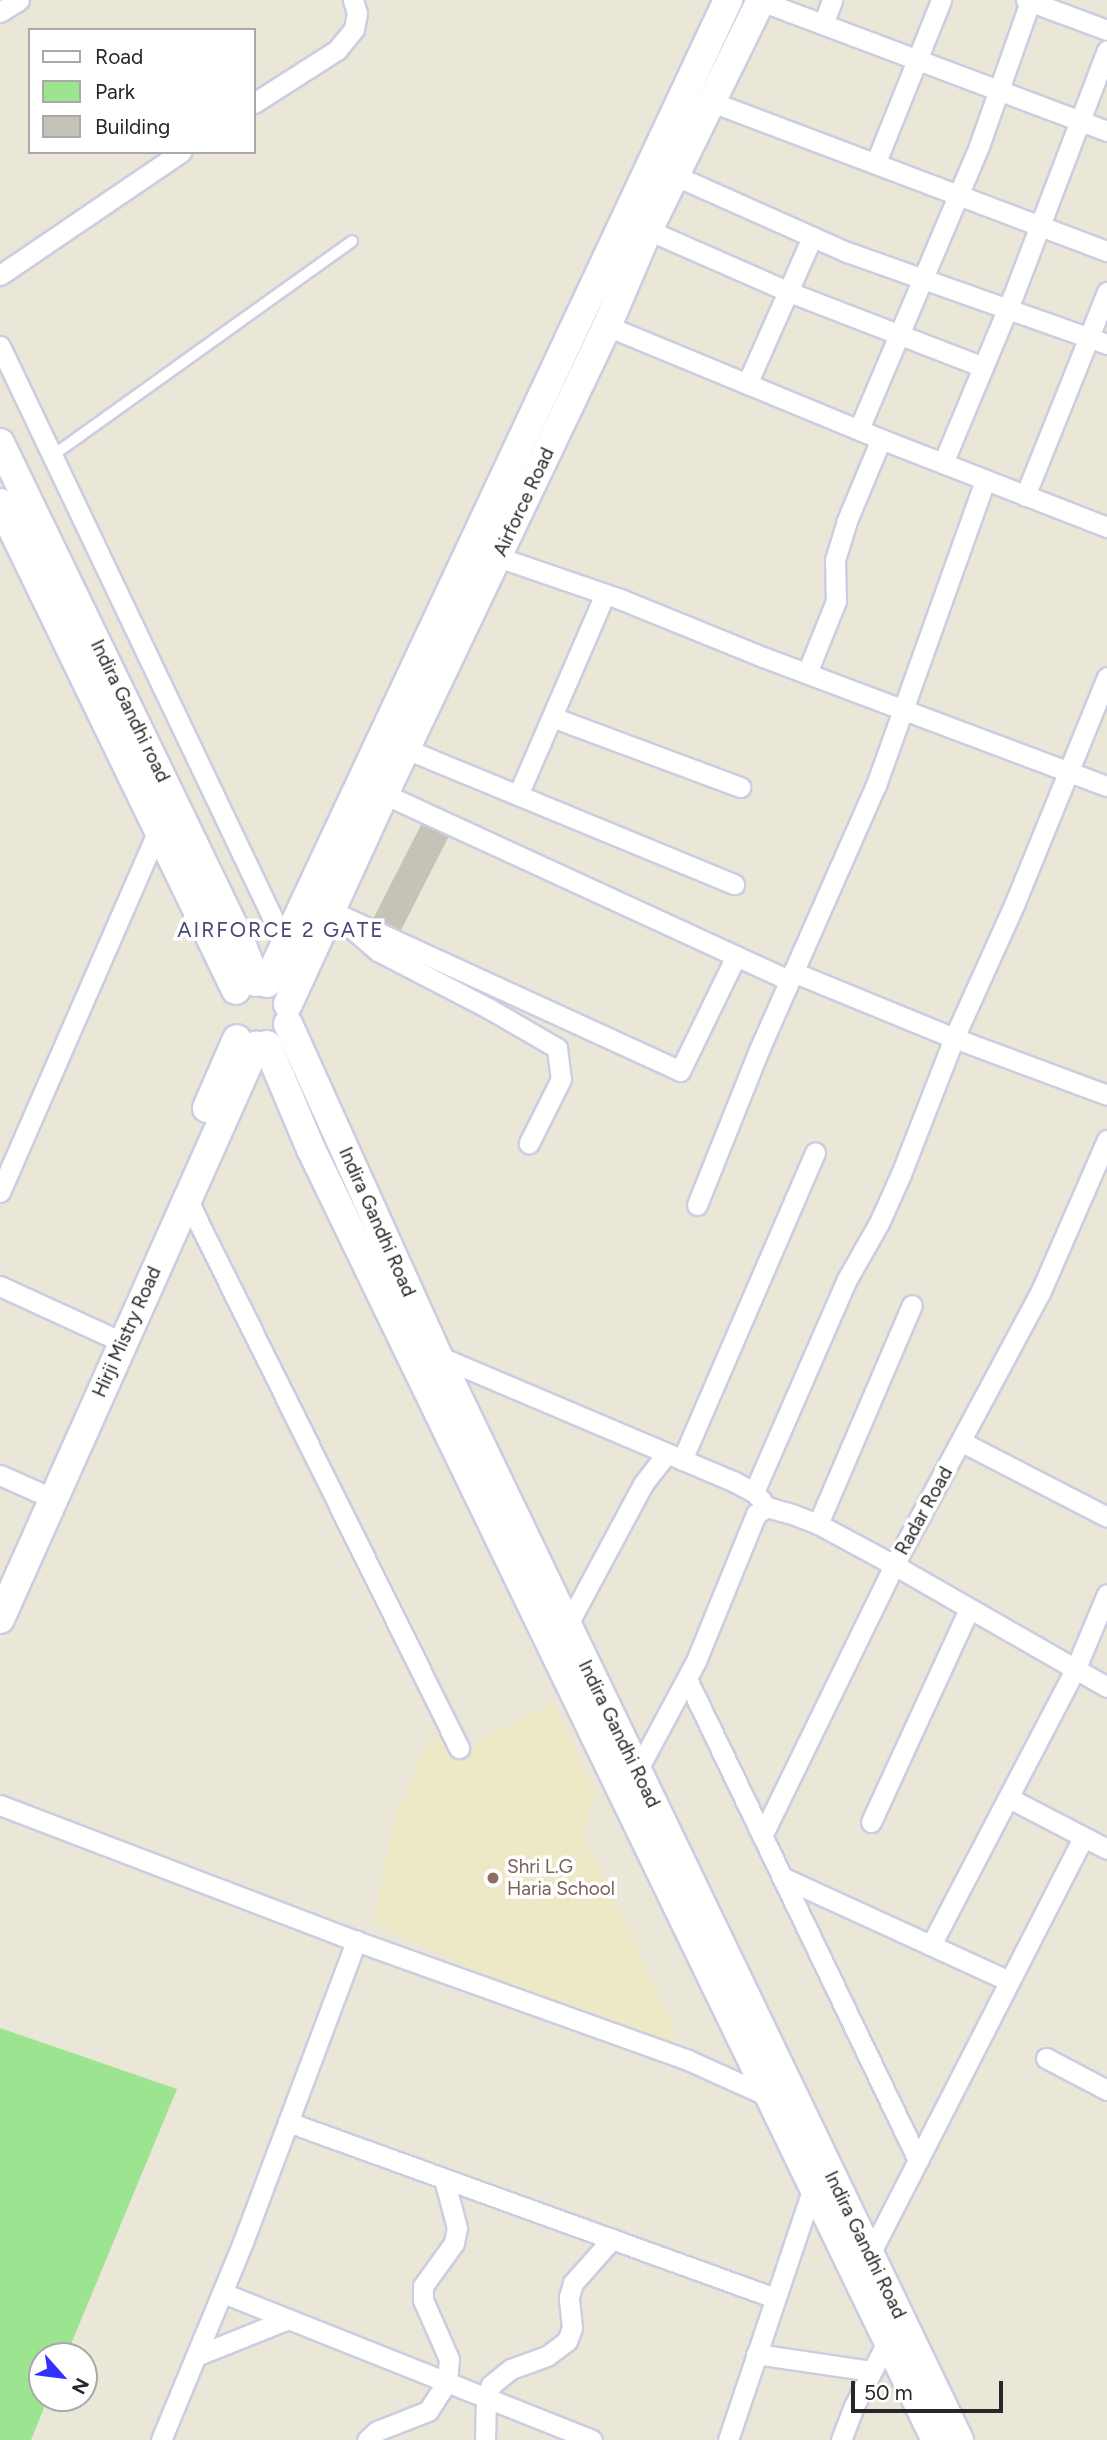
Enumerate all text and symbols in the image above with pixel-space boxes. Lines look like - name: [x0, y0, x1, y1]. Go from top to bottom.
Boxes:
- legend: [28, 28, 256, 154]
- text: Road: [95, 44, 143, 69]
- text: Park: [95, 79, 135, 104]
- text: Building: [95, 114, 170, 139]
- street label: Airforce Road: [489, 444, 559, 560]
- street label: Indira Gandhi road: [86, 636, 174, 786]
- district label: AIRFORCE 2 GATE: [179, 917, 383, 943]
- street label: Indira Gandhi Road: [334, 1144, 420, 1300]
- street label: Hirji Mistry Road: [88, 1263, 166, 1401]
- street label: Radar Road: [890, 1463, 958, 1559]
- street label: Indira Gandhi Road: [573, 1656, 665, 1812]
- place label: Shri L.G Haria School: [507, 1856, 615, 1900]
- marker: Shri L.G Haria School: [485, 1870, 501, 1886]
- street label: Indira Gandhi Road: [819, 2167, 911, 2323]
- north arrow: [28, 2342, 98, 2412]
- scale bar: [855, 2366, 1007, 2410]
- text: N: [67, 2374, 94, 2398]
- text: 50 m: [864, 2380, 913, 2405]

